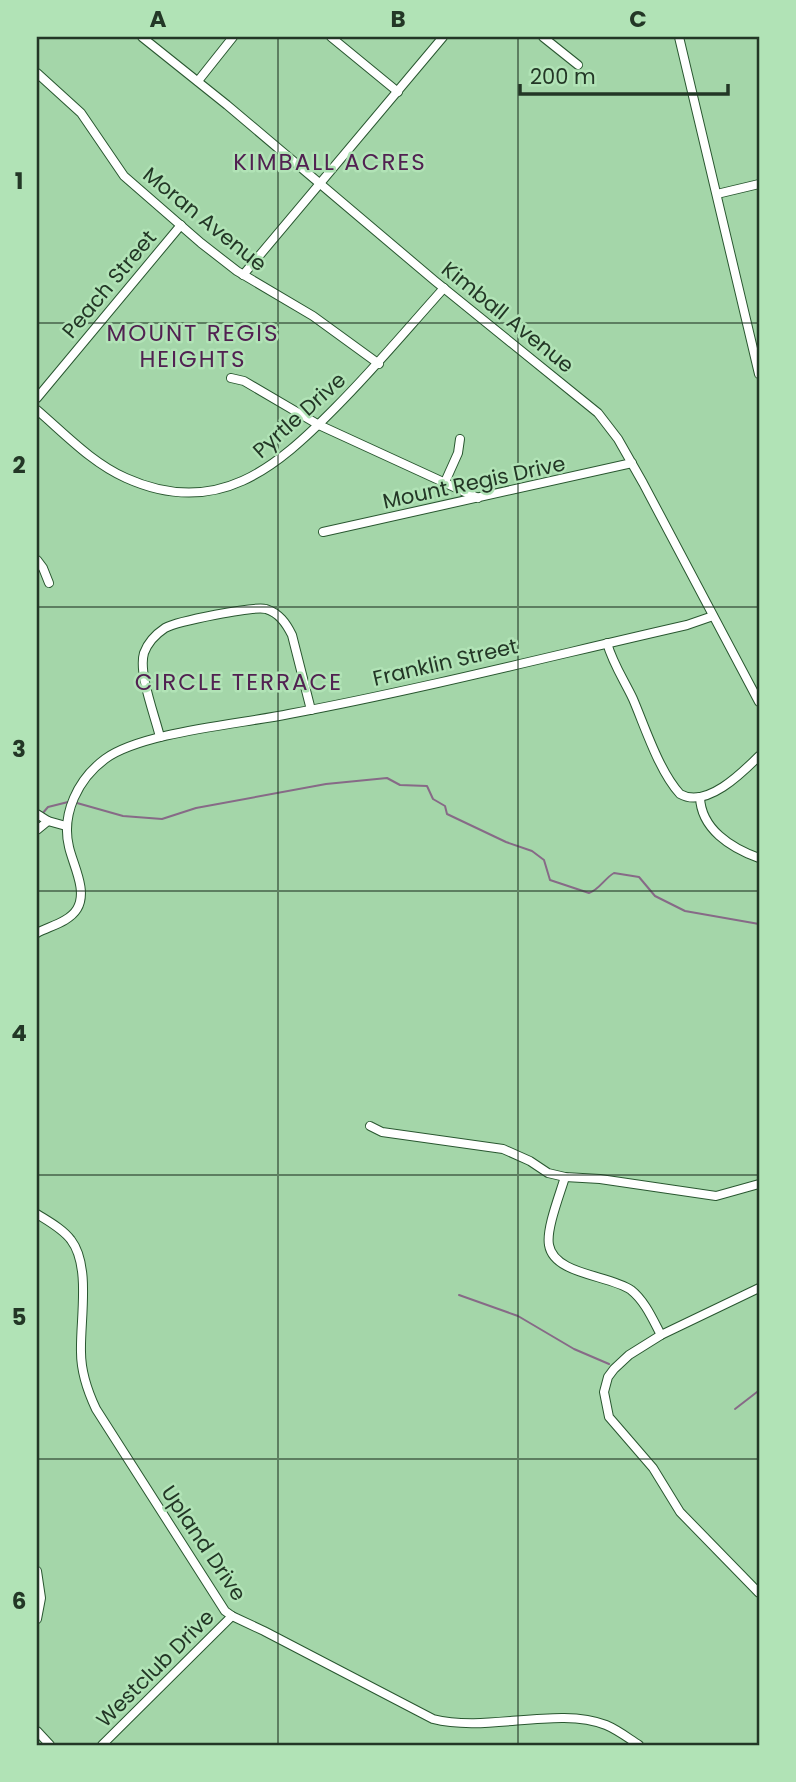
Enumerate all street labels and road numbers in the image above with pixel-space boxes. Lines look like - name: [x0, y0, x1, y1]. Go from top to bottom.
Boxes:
- street label: Moran Avenue: [137, 160, 273, 278]
- street label: Peach Street: [55, 224, 163, 344]
- street label: Kimball Avenue: [436, 255, 580, 379]
- street label: Pyrtle Drive: [246, 365, 352, 465]
- street label: Mount Regis Drive: [380, 448, 568, 516]
- street label: Franklin Street: [370, 631, 520, 693]
- street label: Upland Drive: [155, 1480, 253, 1606]
- street label: Westclub Drive: [90, 1603, 220, 1733]

